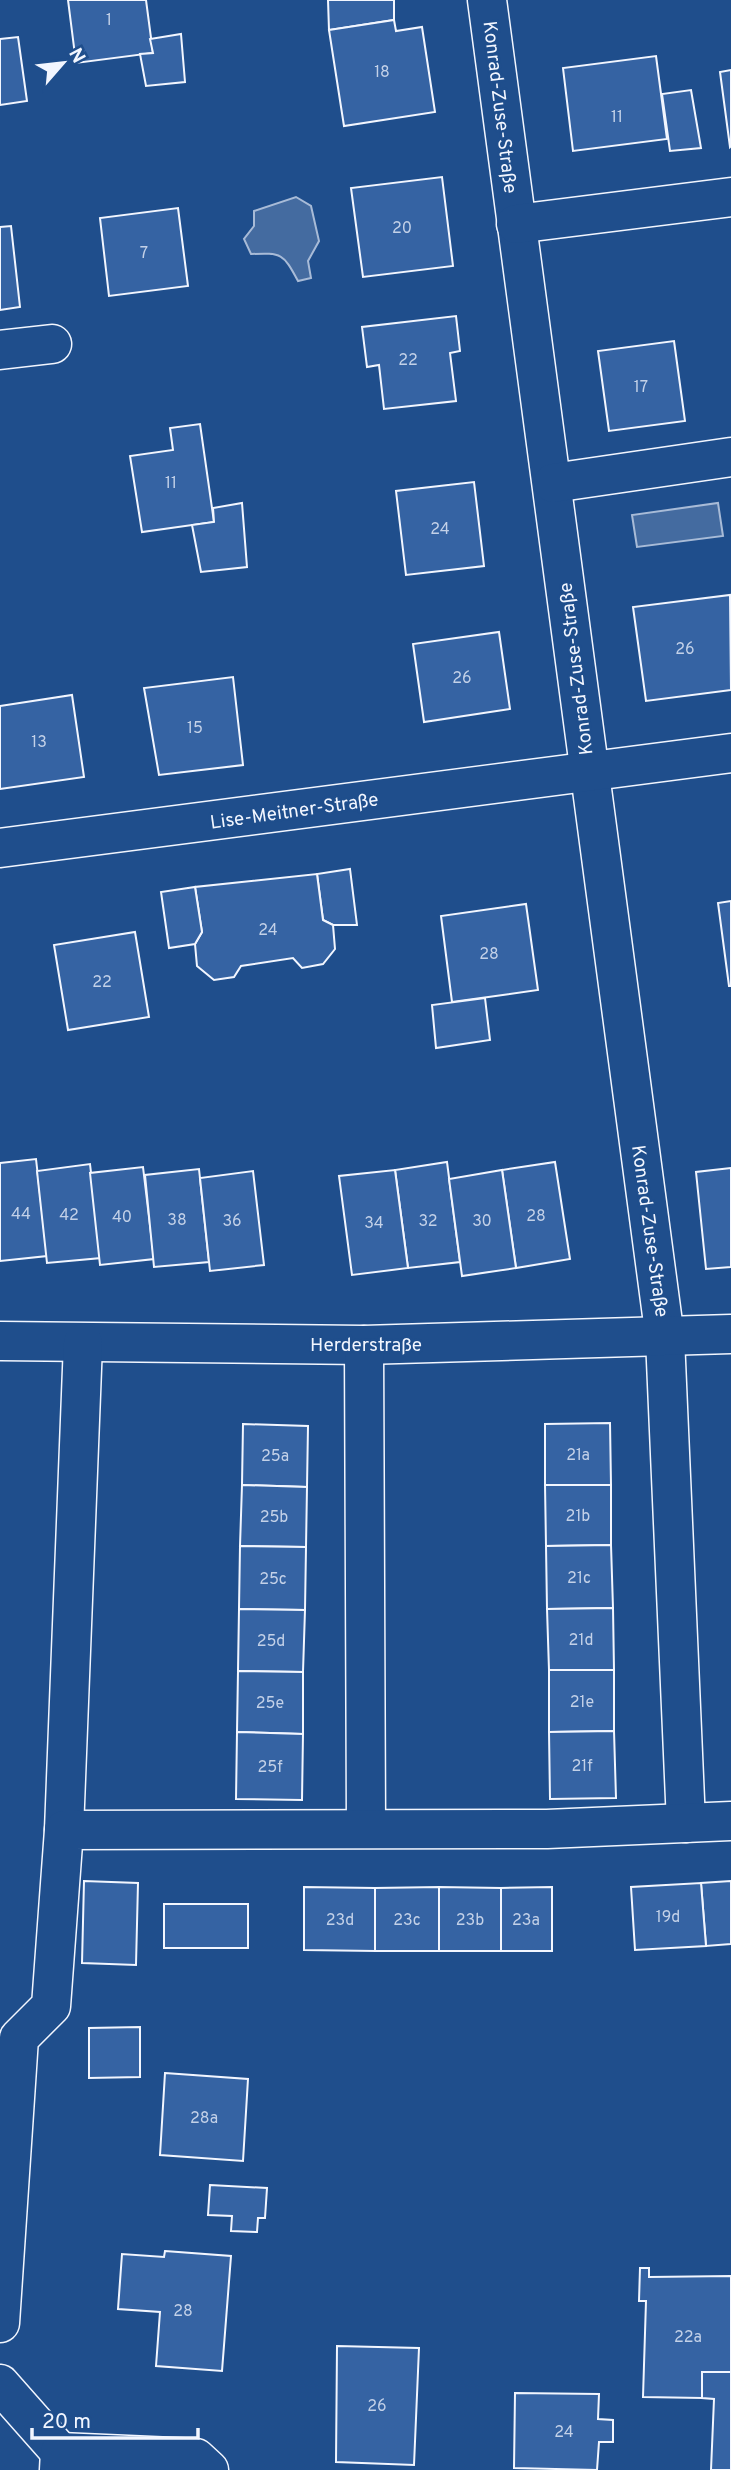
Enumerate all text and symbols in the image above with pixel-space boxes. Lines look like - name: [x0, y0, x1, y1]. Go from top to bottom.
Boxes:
- house number: 1: [106, 11, 112, 31]
- street label: Konrad-Zuse-Straße: [477, 20, 522, 195]
- north arrow: [28, 28, 98, 98]
- text: N: [62, 44, 90, 68]
- house number: 18: [374, 63, 390, 83]
- house number: 11: [611, 108, 623, 128]
- house number: 20: [392, 219, 412, 239]
- house number: 7: [140, 244, 148, 264]
- house number: 22: [398, 351, 418, 371]
- house number: 17: [634, 378, 648, 398]
- house number: 11: [165, 474, 177, 494]
- house number: 24: [430, 520, 450, 540]
- street label: Konrad-Zuse-Straße: [554, 581, 599, 756]
- house number: 26: [675, 640, 695, 660]
- house number: 26: [452, 669, 472, 689]
- house number: 15: [187, 719, 203, 739]
- house number: 13: [31, 733, 47, 753]
- street label: Lise-Meitner-Straße: [209, 788, 380, 836]
- house number: 24: [258, 921, 278, 941]
- house number: 28: [479, 945, 499, 965]
- house number: 22: [92, 973, 112, 993]
- street label: Konrad-Zuse-Straße: [625, 1144, 673, 1319]
- house number: 44: [11, 1205, 31, 1225]
- house number: 42: [59, 1206, 79, 1226]
- house number: 28: [526, 1207, 546, 1227]
- house number: 40: [112, 1208, 132, 1228]
- house number: 38: [167, 1211, 187, 1231]
- house number: 36: [222, 1212, 242, 1232]
- house number: 32: [418, 1212, 438, 1232]
- house number: 30: [472, 1212, 492, 1232]
- house number: 34: [364, 1214, 384, 1234]
- street label: Herderstraße: [310, 1334, 422, 1358]
- house number: 21a: [566, 1446, 590, 1466]
- house number: 25a: [261, 1447, 289, 1467]
- house number: 21b: [566, 1507, 590, 1527]
- house number: 25b: [260, 1508, 288, 1528]
- house number: 21c: [567, 1569, 591, 1589]
- house number: 25c: [259, 1570, 287, 1590]
- house number: 21d: [569, 1631, 593, 1651]
- house number: 25d: [257, 1632, 285, 1652]
- house number: 21e: [570, 1693, 594, 1713]
- house number: 25e: [256, 1694, 284, 1714]
- house number: 21f: [571, 1757, 593, 1777]
- house number: 25f: [257, 1758, 283, 1778]
- house number: 19d: [656, 1908, 680, 1928]
- house number: 23d: [326, 1911, 354, 1931]
- house number: 23c: [393, 1911, 421, 1931]
- house number: 23b: [456, 1911, 484, 1931]
- house number: 23a: [512, 1911, 540, 1931]
- house number: 28a: [190, 2109, 218, 2129]
- house number: 28: [173, 2302, 193, 2322]
- house number: 22a: [674, 2328, 702, 2348]
- scale bar: [32, 2396, 198, 2440]
- house number: 26: [367, 2397, 387, 2417]
- text: 20 m: [42, 2409, 91, 2436]
- house number: 24: [554, 2423, 574, 2443]

